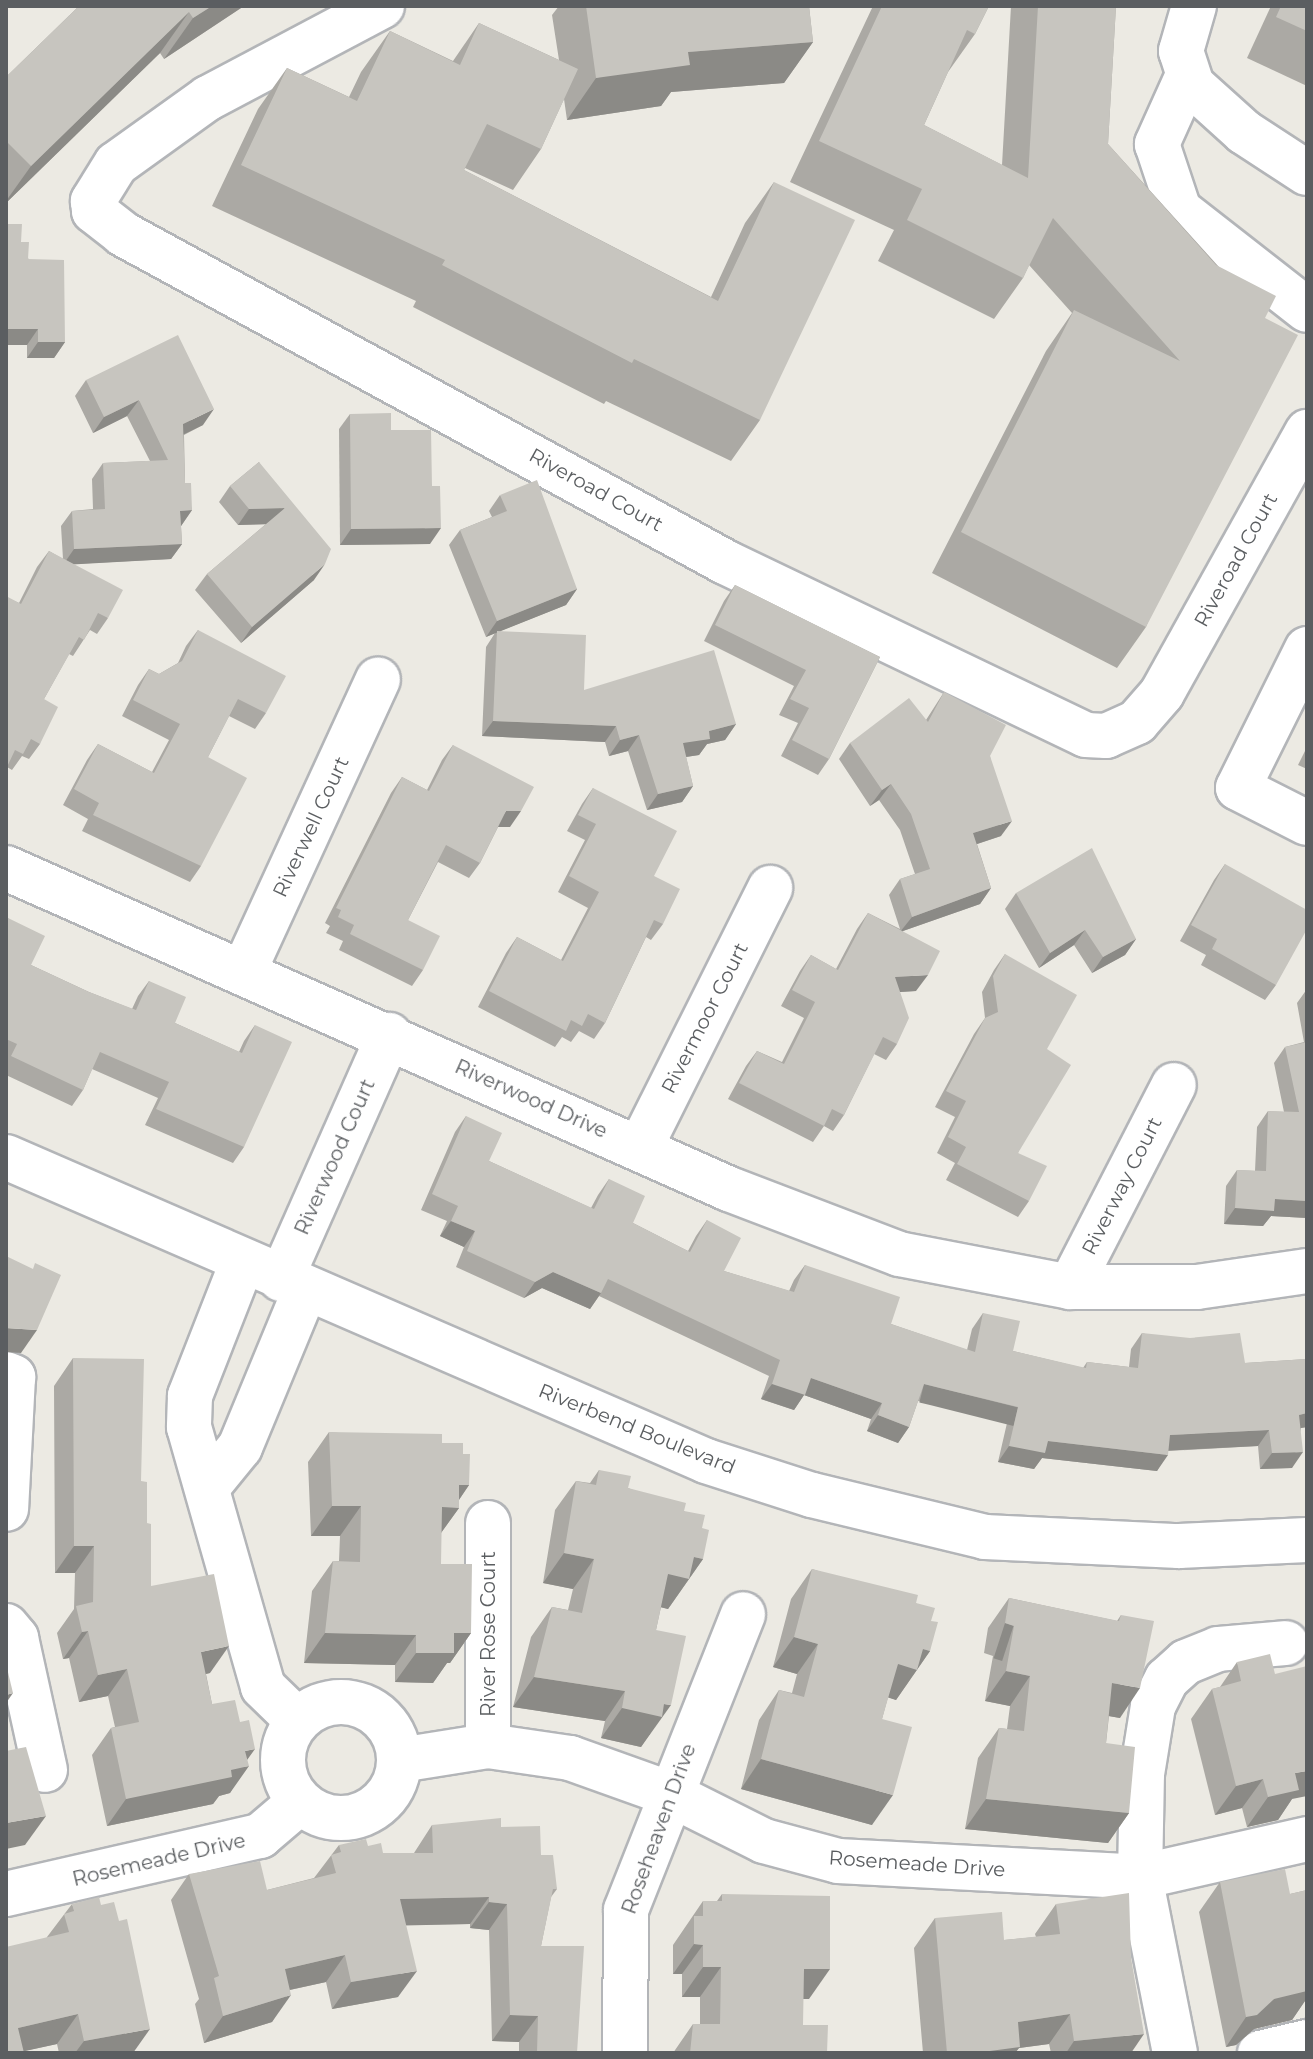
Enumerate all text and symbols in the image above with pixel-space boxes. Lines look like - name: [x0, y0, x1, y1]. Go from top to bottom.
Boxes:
- street label: Riveroad Court: [525, 443, 667, 537]
- street label: Riveroad Court: [1189, 489, 1283, 631]
- street label: Riverwell Court: [268, 753, 354, 901]
- street label: Rivermoor Court: [657, 939, 753, 1097]
- street label: Riverwood Drive: [451, 1055, 611, 1143]
- street label: Riverwood Court: [290, 1075, 380, 1239]
- street label: Riverway Court: [1077, 1113, 1167, 1259]
- street label: Riverbend Boulevard: [535, 1379, 739, 1479]
- street label: River Rose Court: [476, 1551, 500, 1717]
- street label: Roseheaven Drive: [617, 1741, 701, 1917]
- street label: Rosemeade Drive: [70, 1828, 248, 1892]
- street label: Rosemeade Drive: [828, 1846, 1006, 1882]

